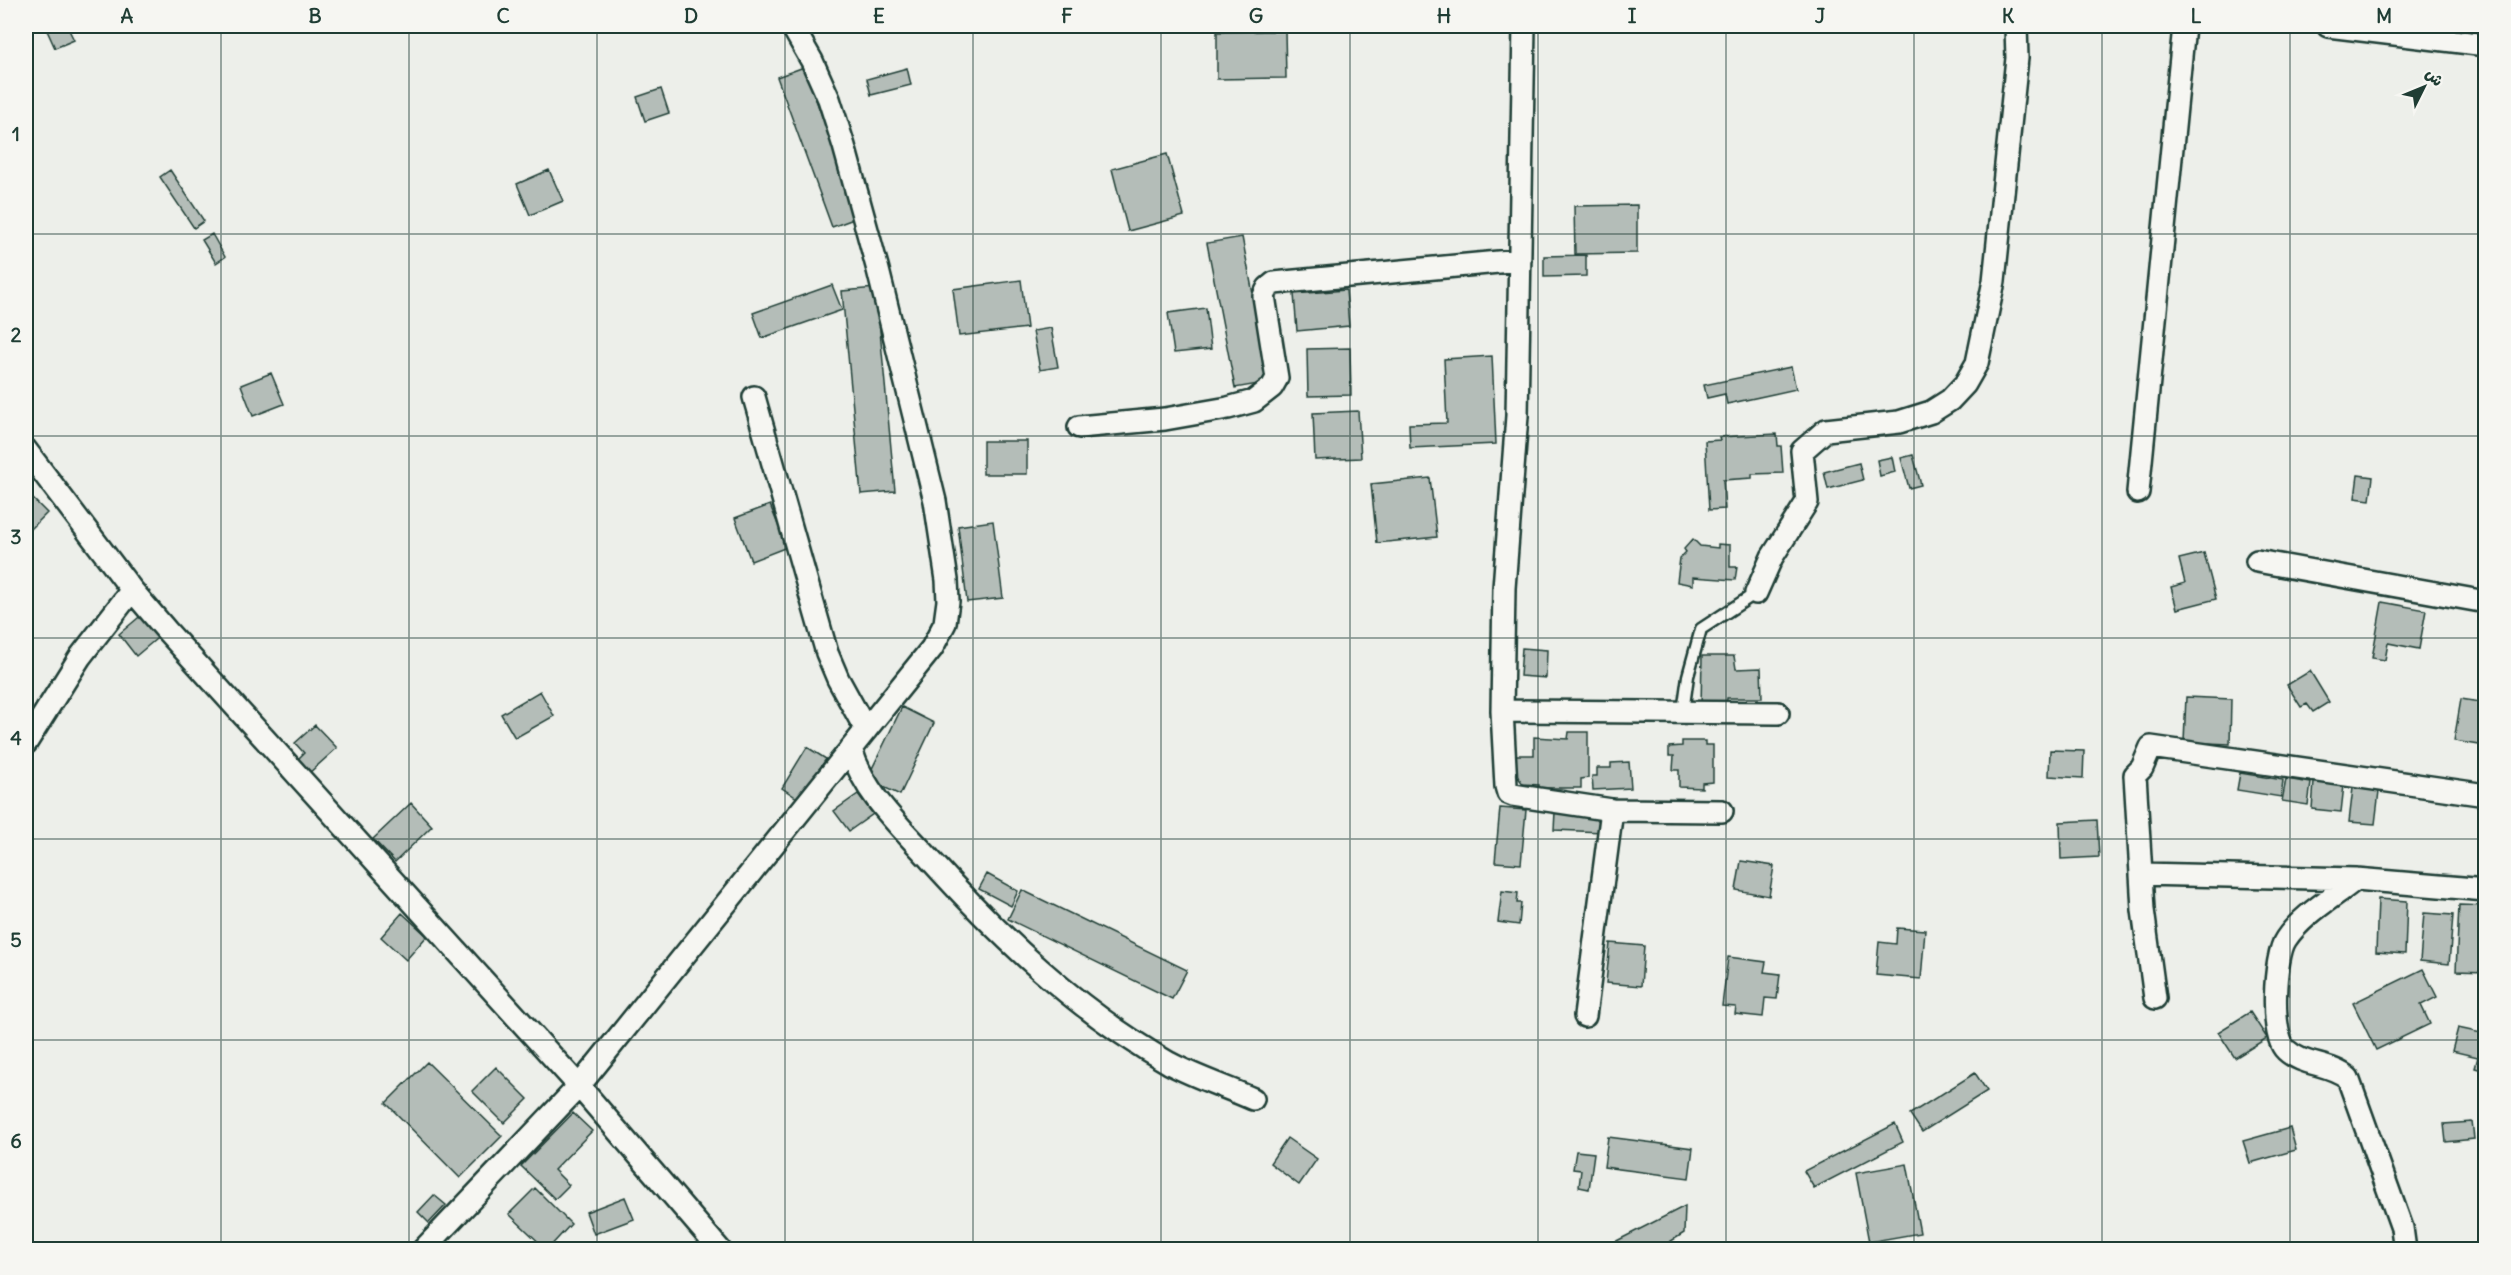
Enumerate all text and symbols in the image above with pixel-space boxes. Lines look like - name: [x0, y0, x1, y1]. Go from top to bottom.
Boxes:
- text: A: [121, 3, 134, 28]
- text: B: [308, 3, 322, 28]
- text: C: [496, 3, 510, 28]
- text: D: [684, 3, 698, 28]
- text: E: [873, 3, 885, 28]
- text: F: [1061, 3, 1073, 28]
- text: G: [1249, 3, 1263, 28]
- text: H: [1437, 3, 1451, 28]
- text: I: [1628, 3, 1637, 28]
- text: J: [1815, 3, 1826, 28]
- text: K: [2002, 3, 2015, 28]
- text: L: [2191, 3, 2202, 28]
- text: M: [2376, 3, 2392, 28]
- north arrow: [2394, 57, 2454, 117]
- text: ش: [2422, 64, 2448, 90]
- text: 1: [12, 121, 20, 146]
- text: 2: [11, 322, 22, 347]
- text: 3: [10, 524, 22, 549]
- text: 4: [10, 725, 22, 750]
- text: 5: [10, 927, 22, 952]
- text: 6: [10, 1128, 22, 1153]

